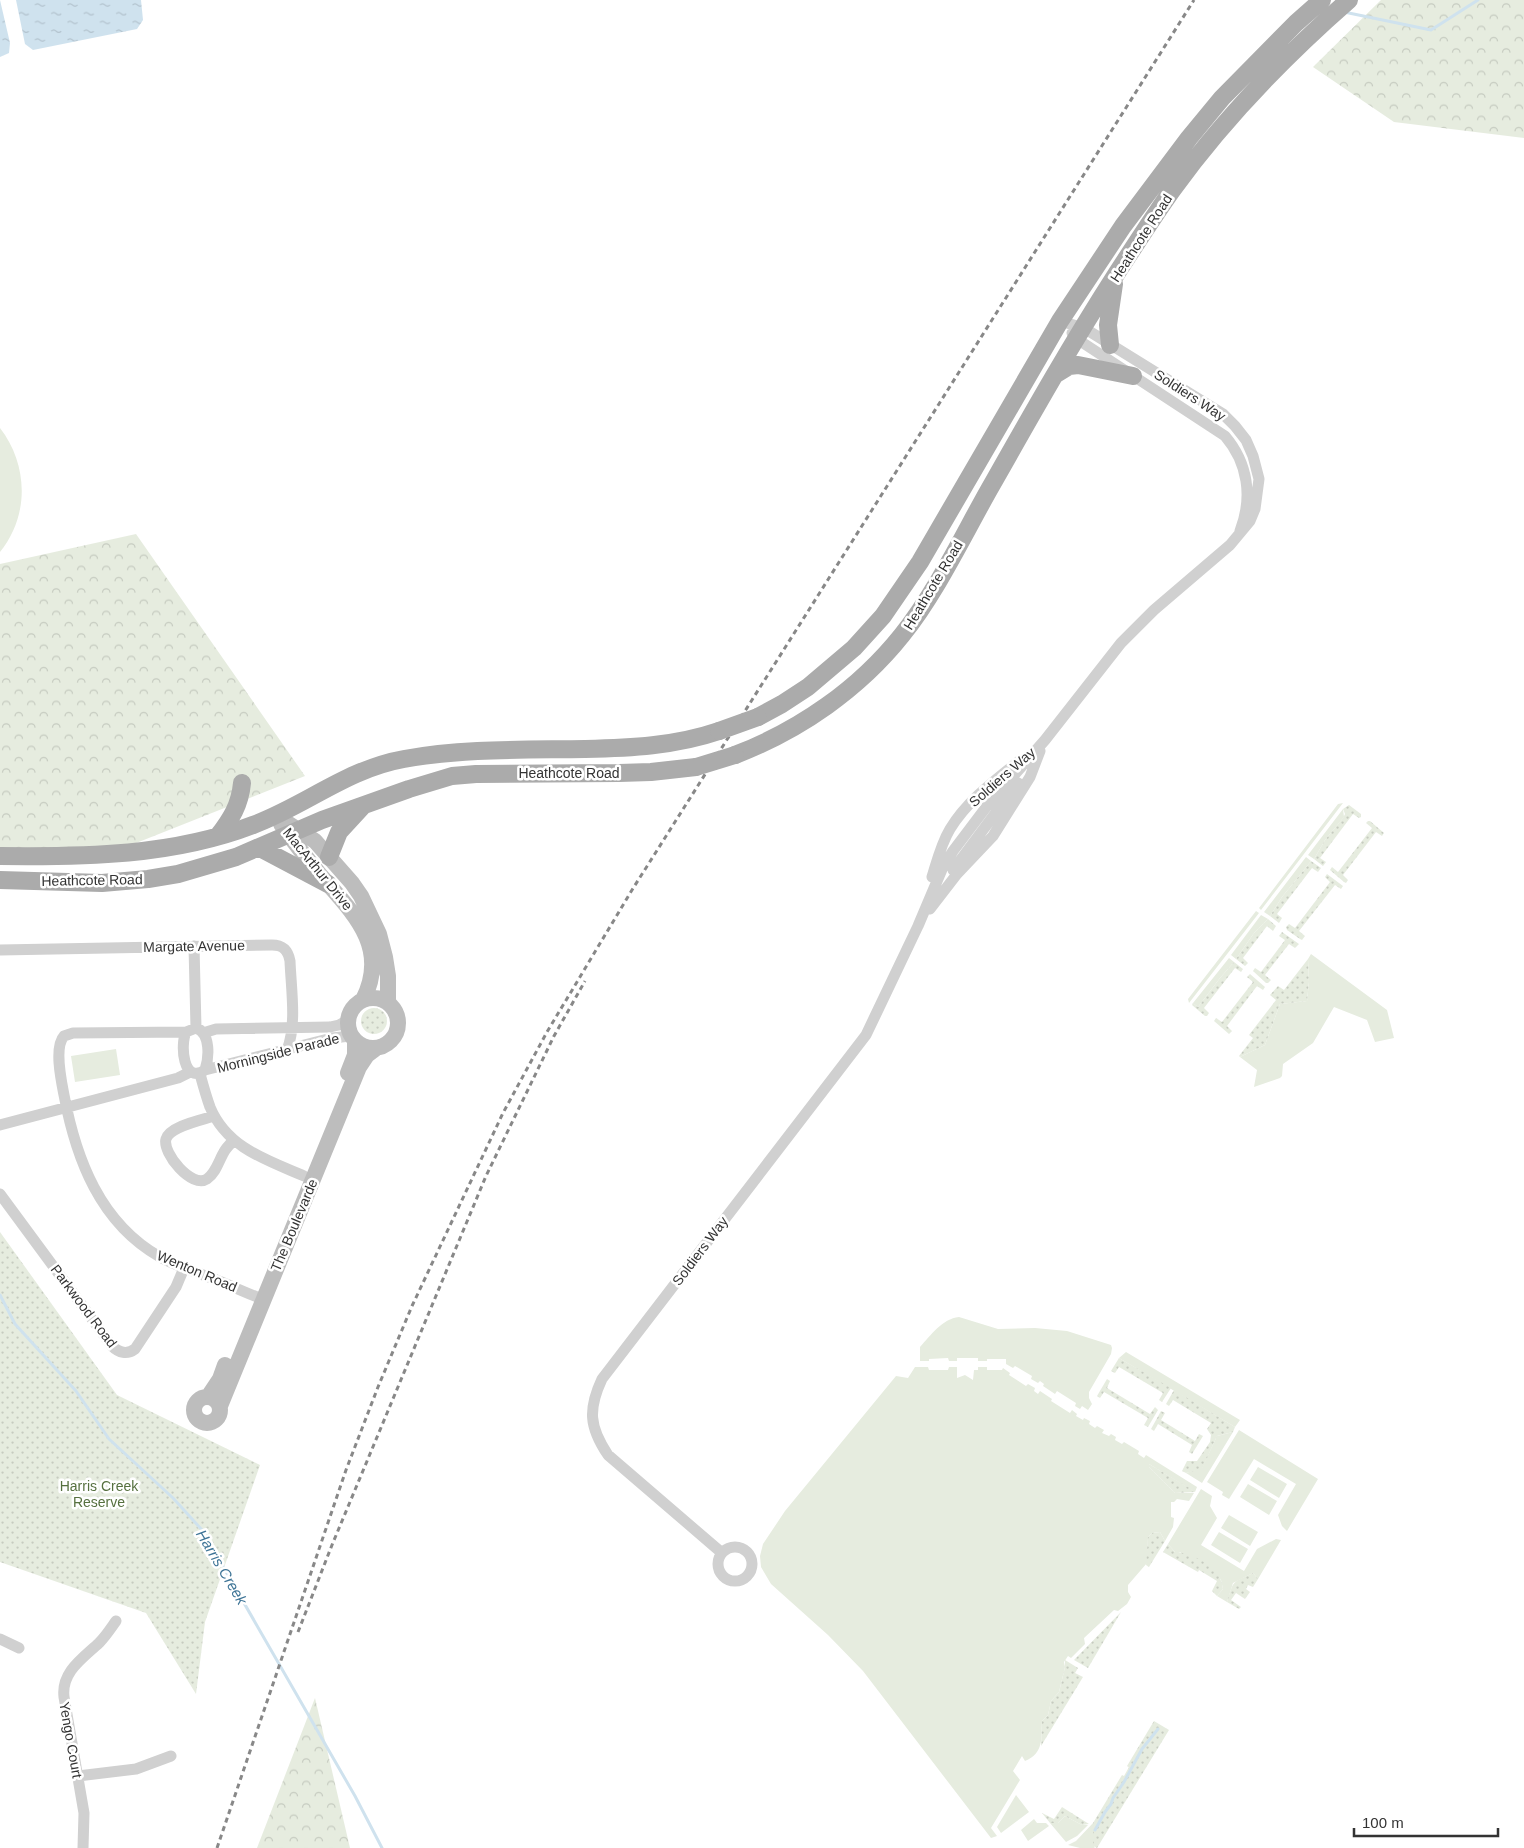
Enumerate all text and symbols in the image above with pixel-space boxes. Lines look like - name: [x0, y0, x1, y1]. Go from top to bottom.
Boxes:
- street label: Heathcote Road: [1107, 191, 1175, 285]
- street label: Soldiers Way: [1151, 366, 1229, 424]
- street label: Heathcote Road: [900, 538, 966, 632]
- street label: Soldiers Way: [966, 744, 1038, 810]
- street label: Heathcote Road: [518, 765, 620, 781]
- street label: MacArthur Drive: [280, 825, 356, 913]
- street label: Heathcote Road: [41, 871, 143, 889]
- street label: Margate Avenue: [143, 937, 245, 955]
- street label: Morningside Parade: [215, 1030, 341, 1076]
- street label: The Boulevarde: [267, 1176, 321, 1274]
- street label: Soldiers Way: [669, 1213, 731, 1289]
- street label: Wenton Road: [155, 1247, 239, 1295]
- street label: Parkwood Road: [48, 1261, 120, 1351]
- park label: Harris Creek Reserve: [60, 1478, 139, 1510]
- water label: Harris Creek: [193, 1527, 252, 1609]
- street label: Yengo Court: [56, 1701, 86, 1780]
- scale bar: [1354, 1806, 1498, 1838]
- text: 100 m: [1362, 1814, 1404, 1831]

